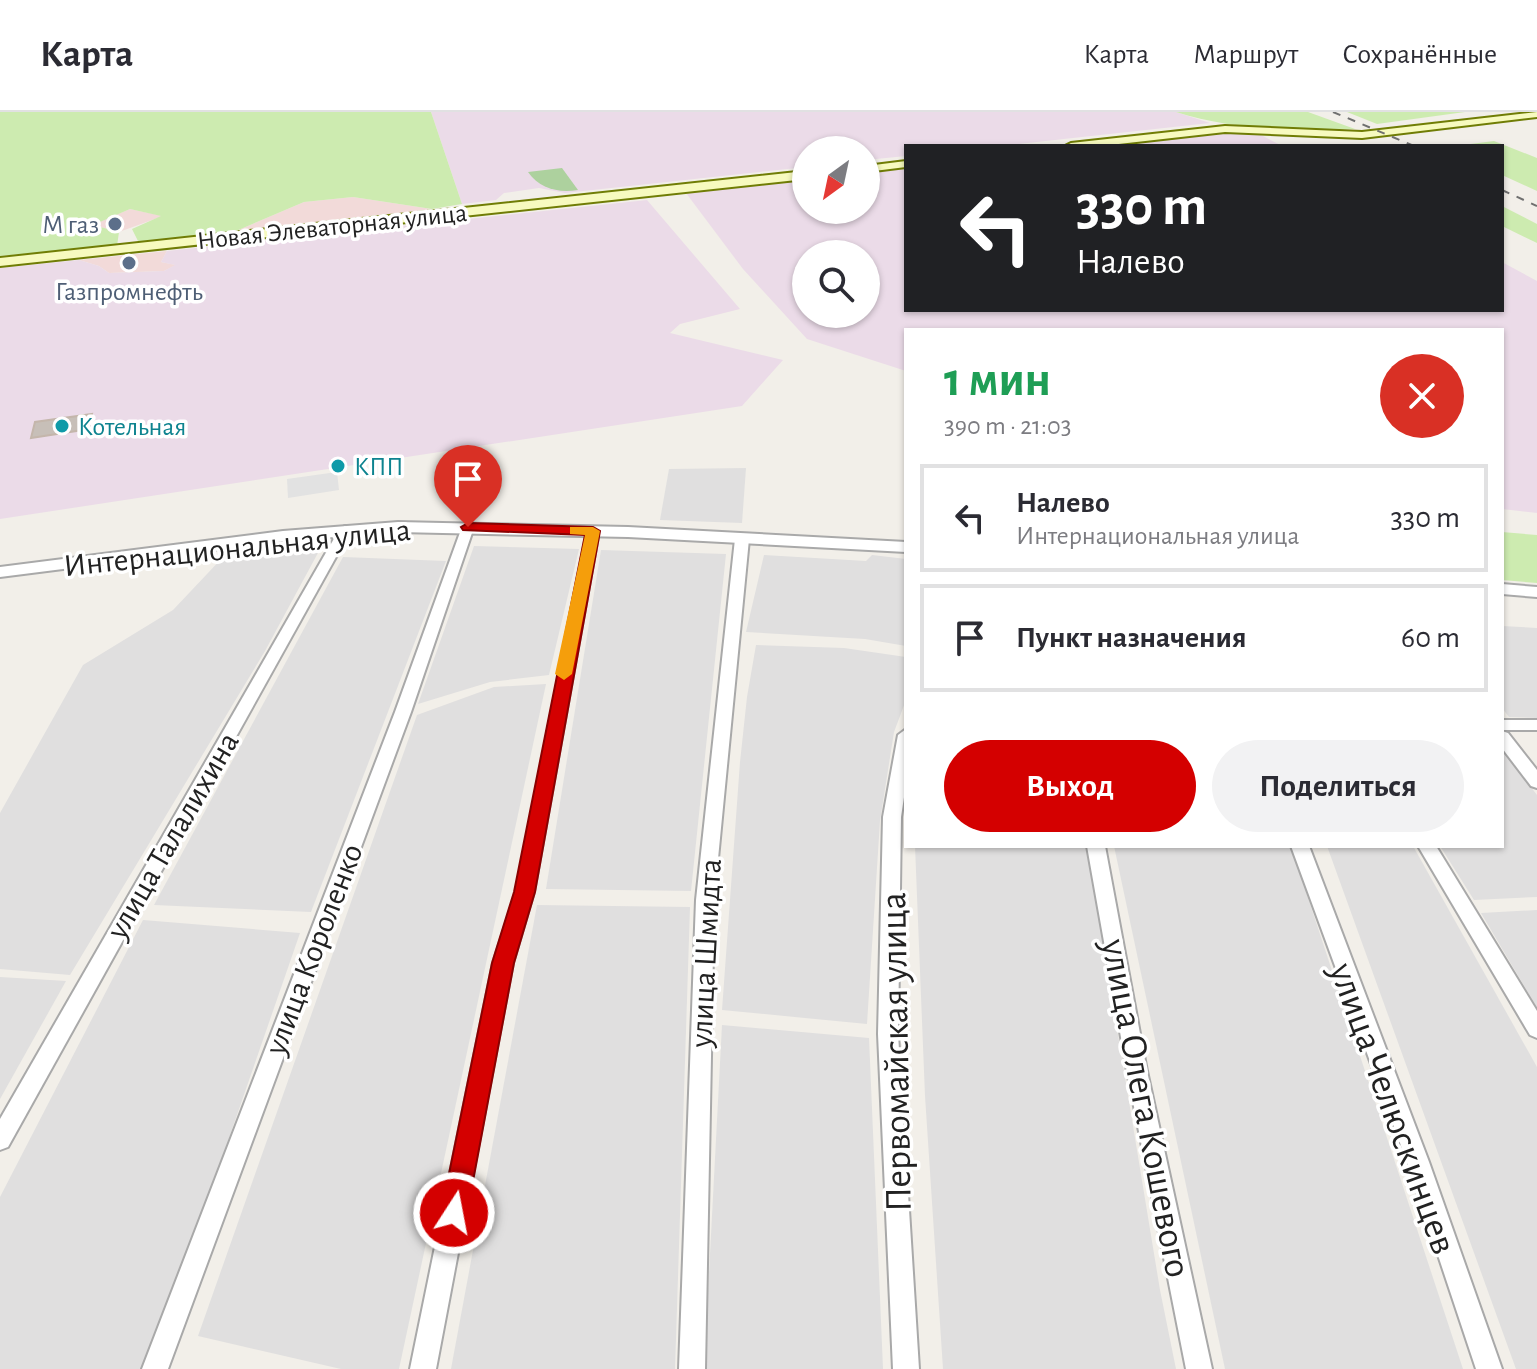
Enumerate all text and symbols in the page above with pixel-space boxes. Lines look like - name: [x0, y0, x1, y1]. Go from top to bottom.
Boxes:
- text: Карта: [40, 36, 133, 74]
- text: Карта: [1083, 41, 1149, 69]
- text: Маршрут: [1193, 41, 1298, 69]
- text: Сохранённые: [1342, 41, 1497, 69]
- north arrow: [792, 136, 880, 224]
- map controls: [792, 136, 880, 328]
- icon: left: [944, 176, 1048, 280]
- text: 330 m: [1076, 179, 1207, 235]
- street label: Новая Элеваторная улица: [196, 200, 468, 254]
- place label: М газ: [42, 212, 99, 238]
- marker: М газ: [106, 215, 124, 233]
- button: search: [792, 240, 880, 328]
- text: Налево: [1076, 244, 1185, 280]
- marker: Газпромнефть: [120, 254, 138, 272]
- place label: Газпромнефть: [55, 279, 203, 305]
- button: close: [1380, 354, 1464, 438]
- text: 1 мин: [944, 357, 1051, 405]
- text: 390 m · 21:03: [944, 413, 1071, 439]
- place label: Котельная: [78, 414, 186, 440]
- marker: Котельная: [53, 417, 71, 435]
- pin: [434, 445, 502, 527]
- place label: КПП: [354, 454, 404, 480]
- marker: КПП: [329, 457, 347, 475]
- icon: arrive: [446, 457, 490, 501]
- text: Налево: [1016, 488, 1110, 518]
- icon: left: [948, 496, 992, 540]
- text: 330 m: [1390, 503, 1460, 533]
- street label: Интернациональная улица: [62, 514, 412, 582]
- text: Интернациональная улица: [1016, 523, 1299, 549]
- icon: arrive: [948, 616, 992, 660]
- text: Пункт назначения: [1016, 623, 1247, 653]
- text: 60 m: [1401, 623, 1460, 653]
- street label: улица Талалихина: [100, 727, 245, 945]
- button: Выход: [944, 740, 1196, 832]
- button: Поделиться: [1212, 740, 1464, 832]
- street label: улица Короленко: [259, 840, 369, 1060]
- street label: улица Шмидта: [685, 858, 727, 1049]
- street label: Первомайская улица: [875, 892, 919, 1212]
- street label: улица Олега Кошевого: [1093, 935, 1196, 1281]
- street label: улица Челюскинцев: [1322, 957, 1462, 1259]
- position arrow: [412, 1171, 496, 1255]

